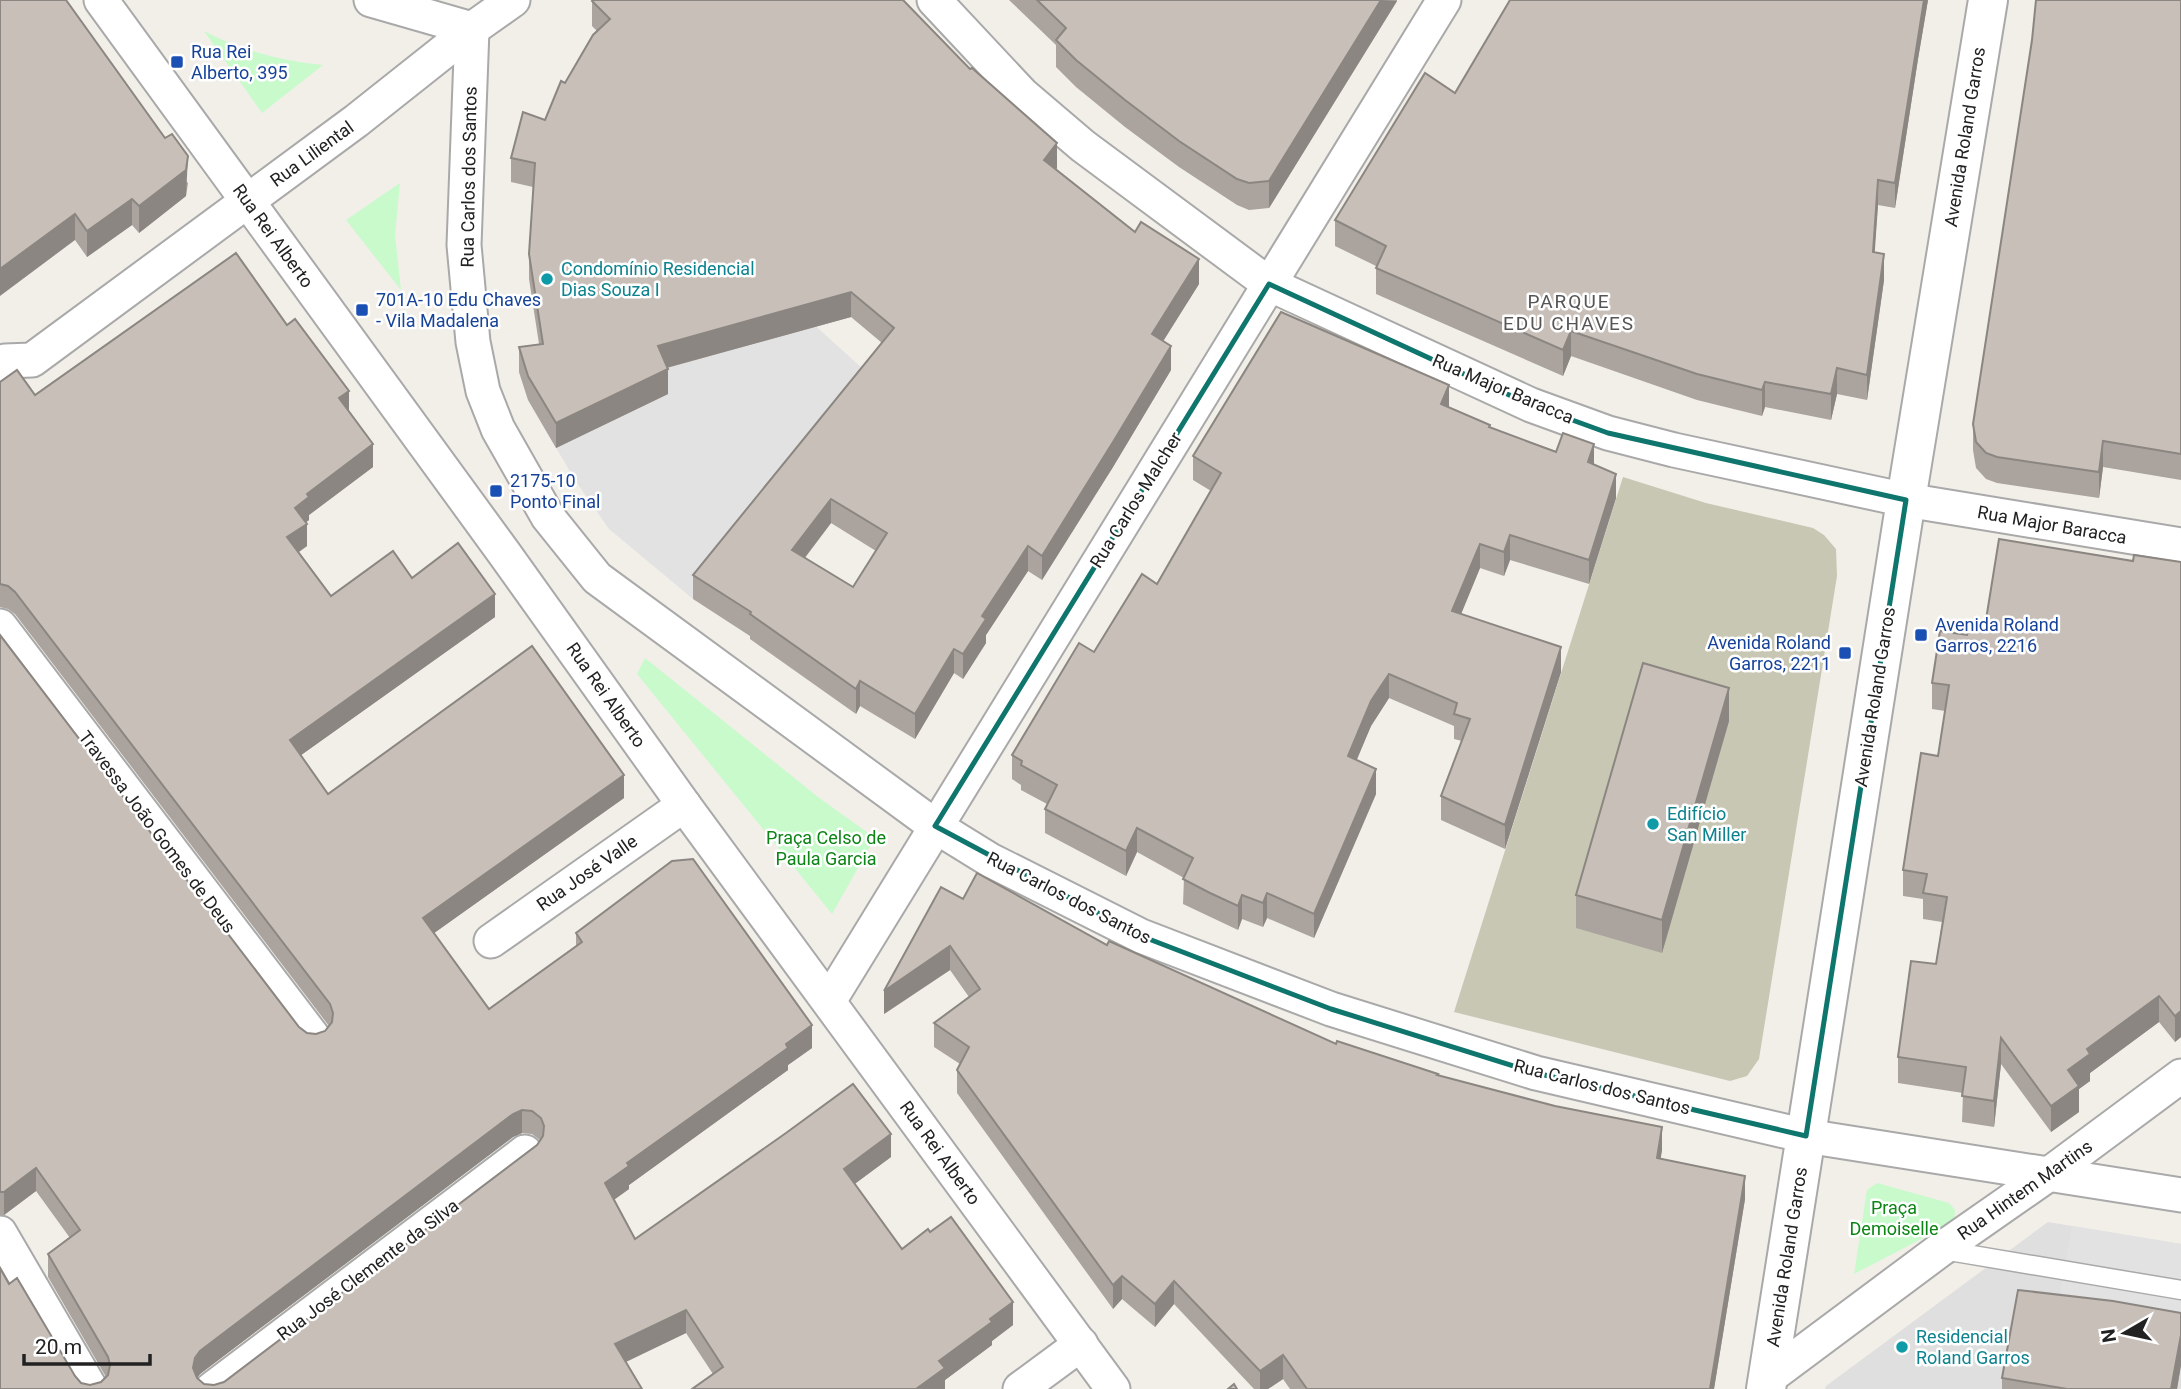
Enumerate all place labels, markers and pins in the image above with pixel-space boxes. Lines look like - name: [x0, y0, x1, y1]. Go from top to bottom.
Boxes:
- place label: Rua Rei Alberto, 395: [191, 41, 288, 83]
- marker: Rua Rei Alberto, 395: [169, 54, 185, 70]
- place label: Condomínio Residencial Dias Souza I: [561, 258, 755, 300]
- marker: Condomínio Residencial Dias Souza I: [539, 271, 555, 287]
- place label: 701A-10 Edu Chaves - Vila Madalena: [376, 289, 541, 331]
- marker: 701A-10 Edu Chaves - Vila Madalena: [354, 302, 370, 318]
- place label: 2175-10 Ponto Final: [510, 470, 600, 512]
- marker: 2175-10 Ponto Final: [488, 483, 504, 499]
- place label: Avenida Roland Garros, 2216: [1935, 614, 2059, 656]
- marker: Avenida Roland Garros, 2216: [1913, 627, 1929, 643]
- place label: Avenida Roland Garros, 2211: [1707, 632, 1831, 674]
- marker: Avenida Roland Garros, 2211: [1837, 645, 1853, 661]
- place label: Edifício San Miller: [1667, 803, 1746, 845]
- marker: Edifício San Miller: [1645, 816, 1661, 832]
- place label: Residencial Roland Garros: [1916, 1326, 2030, 1368]
- marker: Residencial Roland Garros: [1894, 1339, 1910, 1355]

